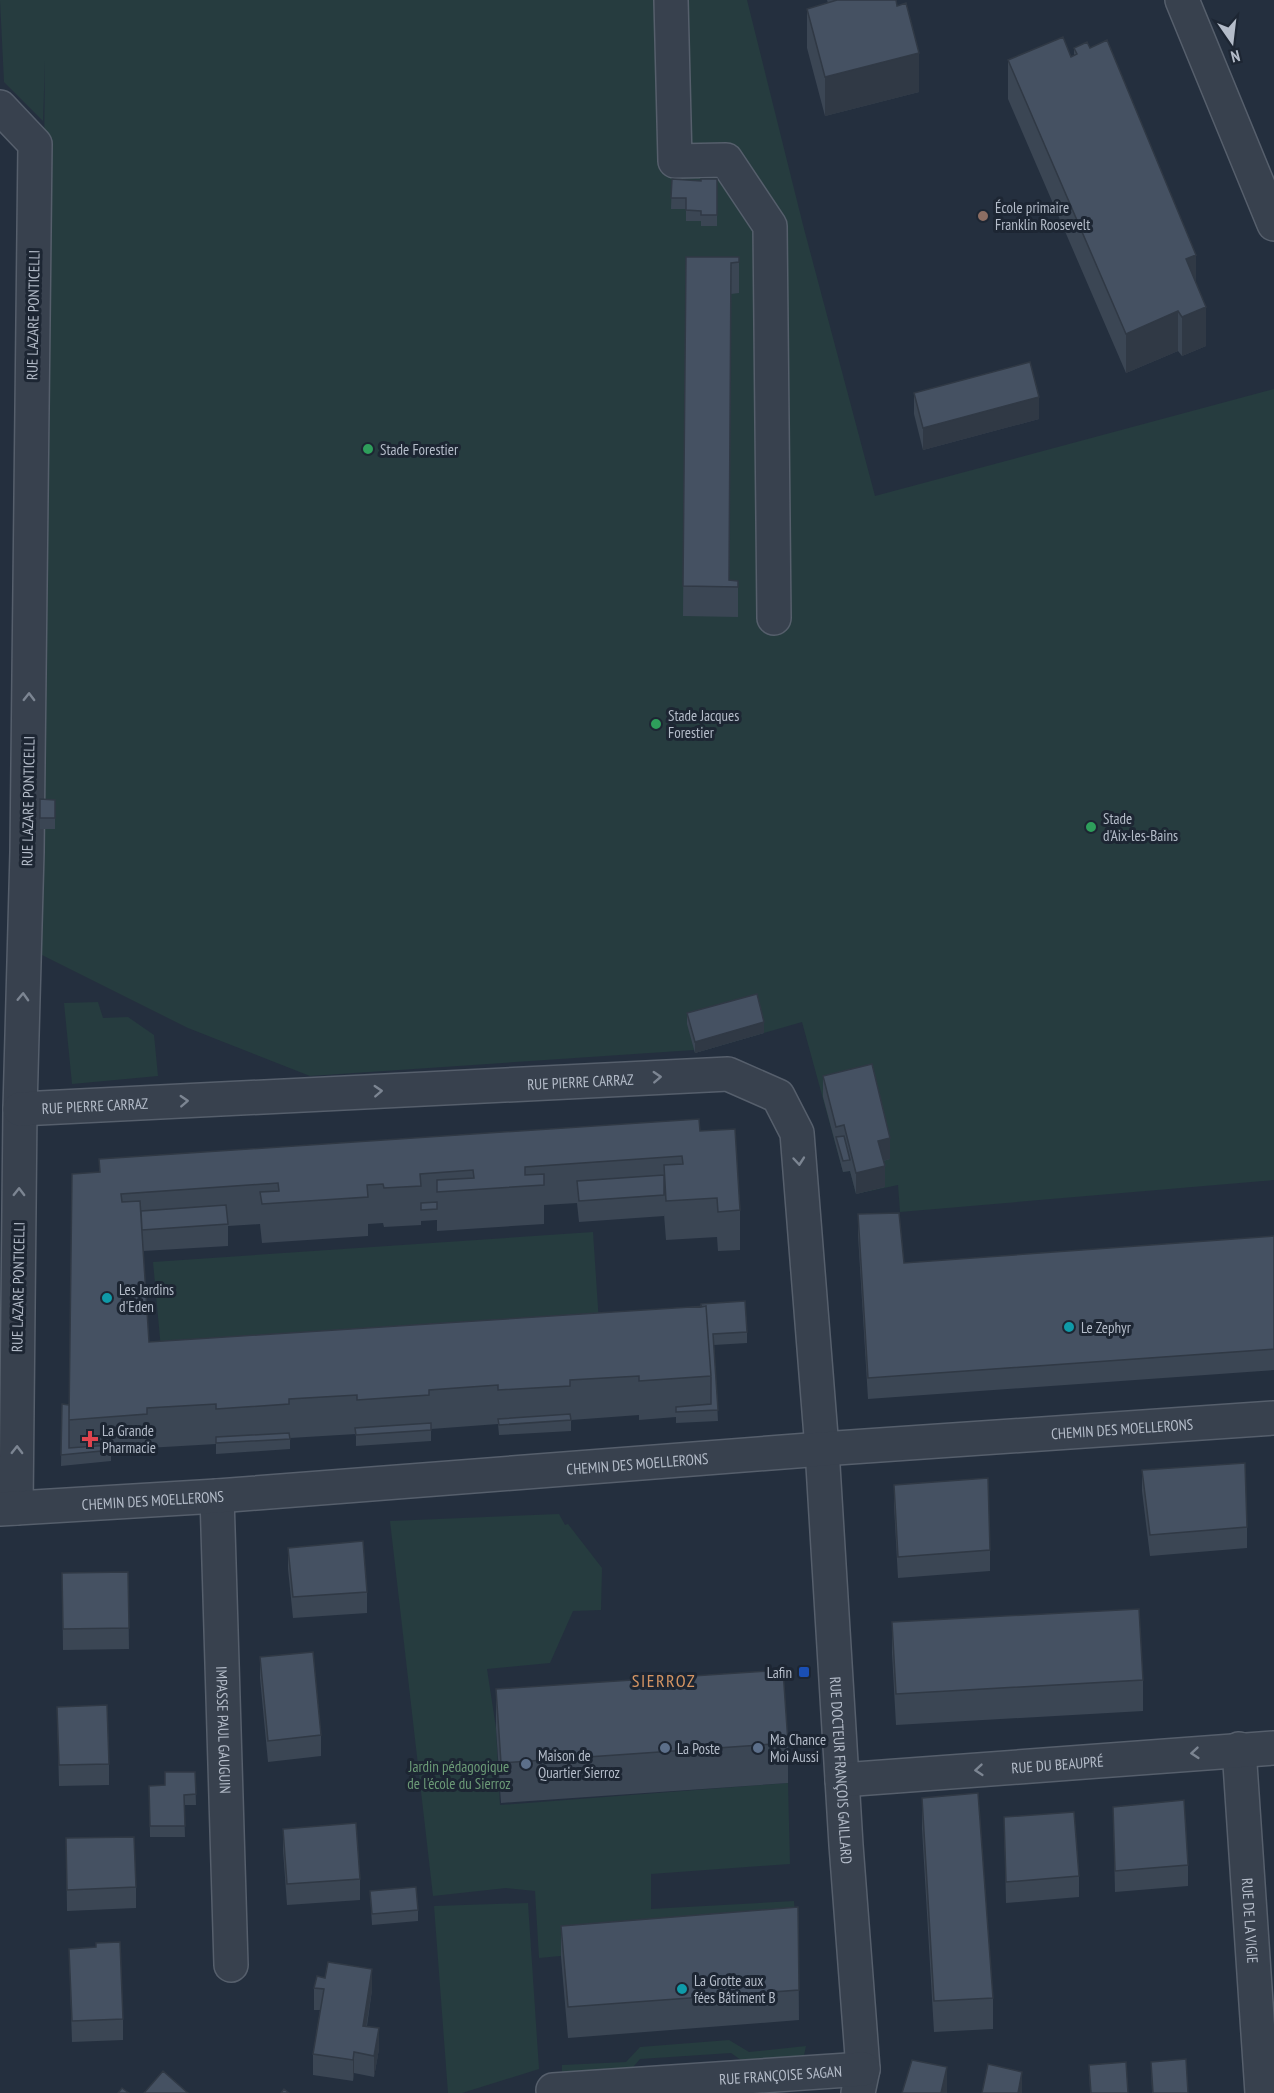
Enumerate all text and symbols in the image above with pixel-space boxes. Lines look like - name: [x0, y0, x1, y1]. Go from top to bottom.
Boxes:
- north arrow: [1202, 12, 1262, 72]
- text: N: [1229, 46, 1242, 67]
- place label: École primaire Franklin Roosevelt: [995, 198, 1090, 234]
- marker: École primaire Franklin Roosevelt: [976, 209, 990, 223]
- street label: RUE LAZARE PONTICELLI: [22, 250, 44, 380]
- place label: Stade Forestier: [380, 440, 459, 459]
- marker: Stade Forestier: [361, 442, 375, 456]
- one-way arrow: [23, 692, 35, 701]
- place label: Stade Jacques Forestier: [668, 706, 739, 742]
- marker: Stade Jacques Forestier: [649, 717, 663, 731]
- street label: RUE LAZARE PONTICELLI: [17, 736, 39, 866]
- place label: Stade d'Aix-les-Bains: [1103, 809, 1178, 845]
- marker: Stade d'Aix-les-Bains: [1084, 820, 1098, 834]
- one-way arrow: [17, 992, 30, 1001]
- street label: RUE PIERRE CARRAZ: [527, 1069, 634, 1093]
- one-way arrow: [652, 1071, 661, 1084]
- one-way arrow: [374, 1085, 383, 1098]
- street label: RUE PIERRE CARRAZ: [41, 1093, 149, 1117]
- one-way arrow: [179, 1095, 188, 1108]
- one-way arrow: [792, 1156, 805, 1165]
- one-way arrow: [13, 1187, 25, 1196]
- street label: RUE LAZARE PONTICELLI: [7, 1222, 29, 1352]
- place label: Les Jardins d'Eden: [119, 1280, 174, 1316]
- marker: Les Jardins d'Eden: [100, 1291, 114, 1305]
- place label: Le Zephyr: [1081, 1318, 1132, 1337]
- marker: Le Zephyr: [1062, 1320, 1076, 1334]
- street label: CHEMIN DES MOELLERONS: [1050, 1414, 1194, 1443]
- place label: La Grande Pharmacie: [102, 1421, 156, 1457]
- marker: La Grande Pharmacie: [83, 1432, 97, 1446]
- one-way arrow: [11, 1445, 23, 1454]
- street label: CHEMIN DES MOELLERONS: [566, 1448, 709, 1478]
- street label: CHEMIN DES MOELLERONS: [81, 1486, 224, 1514]
- place label: Lafin: [767, 1663, 792, 1682]
- marker: Lafin: [797, 1665, 811, 1679]
- street label: IMPASSE PAUL GAUGUIN: [213, 1666, 235, 1794]
- district label: SIERROZ: [632, 1669, 696, 1692]
- street label: RUE DOCTEUR FRANÇOIS GAILLARD: [826, 1676, 857, 1865]
- place label: Ma Chance Moi Aussi: [770, 1730, 826, 1766]
- place label: La Poste: [677, 1739, 720, 1758]
- marker: La Poste: [658, 1741, 672, 1755]
- marker: Ma Chance Moi Aussi: [751, 1741, 765, 1755]
- place label: Maison de Quartier Sierroz: [538, 1746, 620, 1782]
- one-way arrow: [1190, 1746, 1199, 1759]
- street label: RUE DU BEAUPRÉ: [1011, 1751, 1104, 1777]
- park label: Jardin pédagogique de l'école du Sierroz: [407, 1757, 511, 1793]
- marker: Maison de Quartier Sierroz: [519, 1757, 533, 1771]
- one-way arrow: [975, 1763, 984, 1776]
- street label: RUE DE LA VIGIE: [1238, 1877, 1263, 1964]
- place label: La Grotte aux fées Bâtiment B: [694, 1971, 776, 2007]
- marker: La Grotte aux fées Bâtiment B: [675, 1982, 689, 1996]
- street label: RUE FRANÇOISE SAGAN: [718, 2061, 842, 2088]

